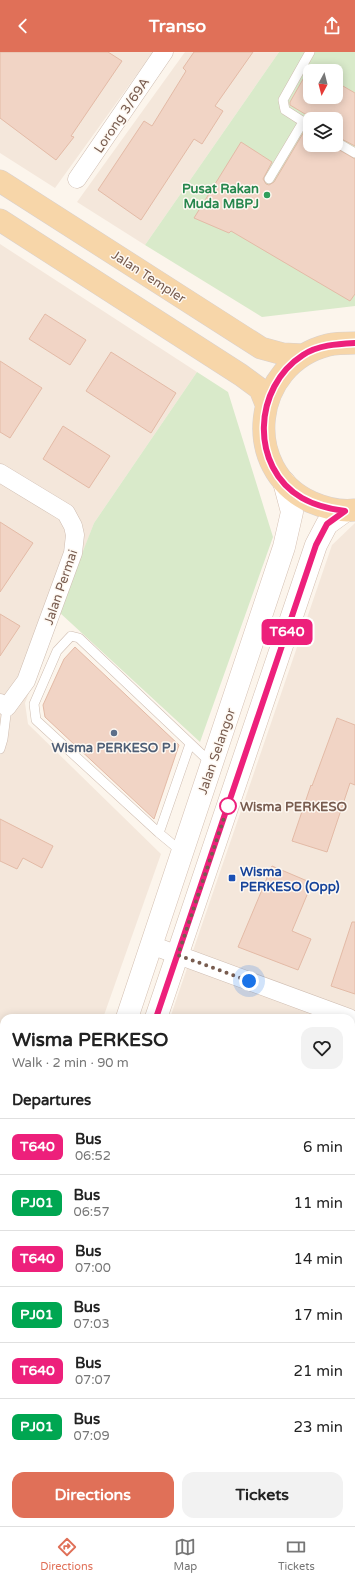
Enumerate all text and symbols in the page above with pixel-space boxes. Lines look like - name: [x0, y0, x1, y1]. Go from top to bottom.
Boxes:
- icon: back: [12, 15, 34, 37]
- text: Transo: [149, 15, 206, 37]
- icon: share: [321, 15, 343, 37]
- north arrow: [303, 64, 343, 104]
- map controls: [303, 64, 343, 152]
- street label: Lorong 3/69A: [91, 75, 153, 156]
- button: layers: [303, 112, 343, 152]
- place label: Pusat Rakan Muda MBPJ: [182, 181, 259, 212]
- marker: Pusat Rakan Muda MBPJ: [262, 190, 272, 200]
- street label: Jalan Templer: [108, 247, 189, 307]
- street label: Jalan Permai: [41, 548, 81, 627]
- line badge: T640: [259, 619, 315, 645]
- text: T640: [270, 623, 304, 640]
- street label: Jalan Selangor: [195, 706, 239, 797]
- marker: Wisma PERKESO PJ: [109, 728, 119, 738]
- place label: Wisma PERKESO PJ: [51, 740, 177, 756]
- marker: Wisma PERKESO: [219, 797, 237, 815]
- place label: Wisma PERKESO: [240, 799, 347, 815]
- place label: Wisma PERKESO (Opp): [240, 864, 340, 895]
- marker: Wisma PERKESO (Opp): [227, 873, 237, 883]
- your location: [239, 971, 259, 991]
- button: heart: [301, 1027, 343, 1069]
- text: Wisma PERKESO: [12, 1029, 168, 1051]
- text: Walk · 2 min · 90 m: [12, 1055, 129, 1071]
- text: Departures: [12, 1091, 91, 1109]
- text: Bus: [75, 1130, 102, 1148]
- text: T640: [20, 1138, 55, 1155]
- text: 6 min: [303, 1138, 343, 1156]
- text: 06:52: [75, 1148, 111, 1164]
- text: Bus: [74, 1186, 100, 1204]
- text: PJ01: [20, 1194, 54, 1211]
- text: 11 min: [294, 1194, 343, 1212]
- text: 06:57: [74, 1204, 110, 1220]
- text: Bus: [75, 1242, 102, 1260]
- text: T640: [20, 1250, 55, 1267]
- text: 14 min: [294, 1250, 343, 1268]
- text: 07:00: [75, 1260, 111, 1276]
- text: Bus: [74, 1298, 100, 1316]
- text: PJ01: [20, 1306, 54, 1323]
- text: 17 min: [294, 1306, 343, 1324]
- text: 07:03: [74, 1316, 110, 1332]
- text: Bus: [75, 1354, 102, 1372]
- text: T640: [20, 1362, 55, 1379]
- text: 21 min: [294, 1362, 343, 1380]
- text: 07:07: [75, 1372, 111, 1388]
- text: Bus: [74, 1410, 100, 1428]
- text: PJ01: [20, 1418, 54, 1435]
- text: 23 min: [294, 1418, 343, 1436]
- text: 07:09: [74, 1428, 110, 1444]
- button: Directions: [12, 1472, 174, 1518]
- button: Tickets: [182, 1472, 343, 1518]
- tab: Directions: [40, 1536, 93, 1573]
- tab: Map: [174, 1536, 197, 1573]
- tab: Tickets: [278, 1536, 315, 1573]

